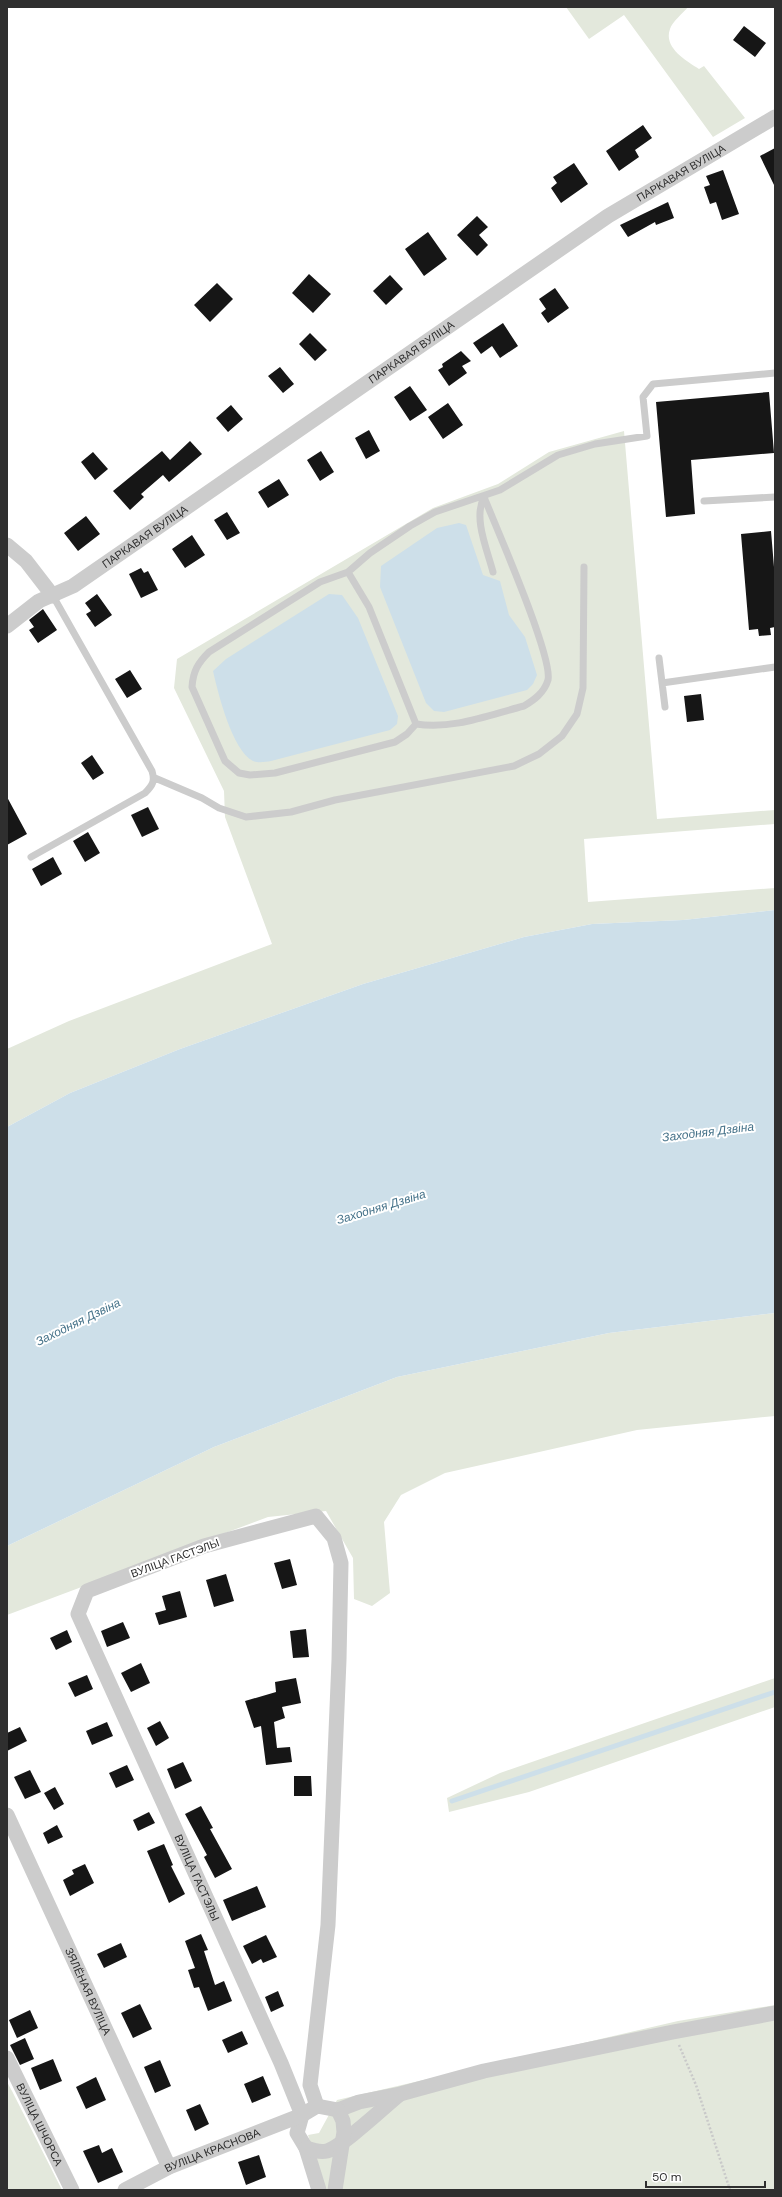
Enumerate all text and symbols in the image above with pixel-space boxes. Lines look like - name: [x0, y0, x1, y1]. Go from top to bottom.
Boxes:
- street label: ПАРКАВАЯ ВУЛІЦА: [634, 141, 728, 205]
- street label: ПАРКАВАЯ ВУЛІЦА: [366, 317, 457, 387]
- street label: ПАРКАВАЯ ВУЛІЦА: [99, 502, 191, 571]
- water label: Заходняя Дзвіна: [661, 1118, 755, 1146]
- water label: Заходняя Дзвіна: [334, 1186, 428, 1228]
- water label: Заходняя Дзвіна: [33, 1294, 123, 1349]
- street label: ВУЛІЦА ГАСТЭЛЫ: [129, 1535, 221, 1581]
- street label: ВУЛІЦА ГАСТЭЛЫ: [172, 1832, 223, 1923]
- street label: ЗЯЛЁНАЯ ВУЛІЦА: [62, 1945, 115, 2038]
- street label: ВУЛІЦА ШЧОРСА: [13, 2081, 66, 2169]
- street label: ВУЛІЦА КРАСНОВА: [162, 2125, 262, 2175]
- scale bar: [646, 2163, 765, 2189]
- text: 50 m: [652, 2169, 681, 2185]

